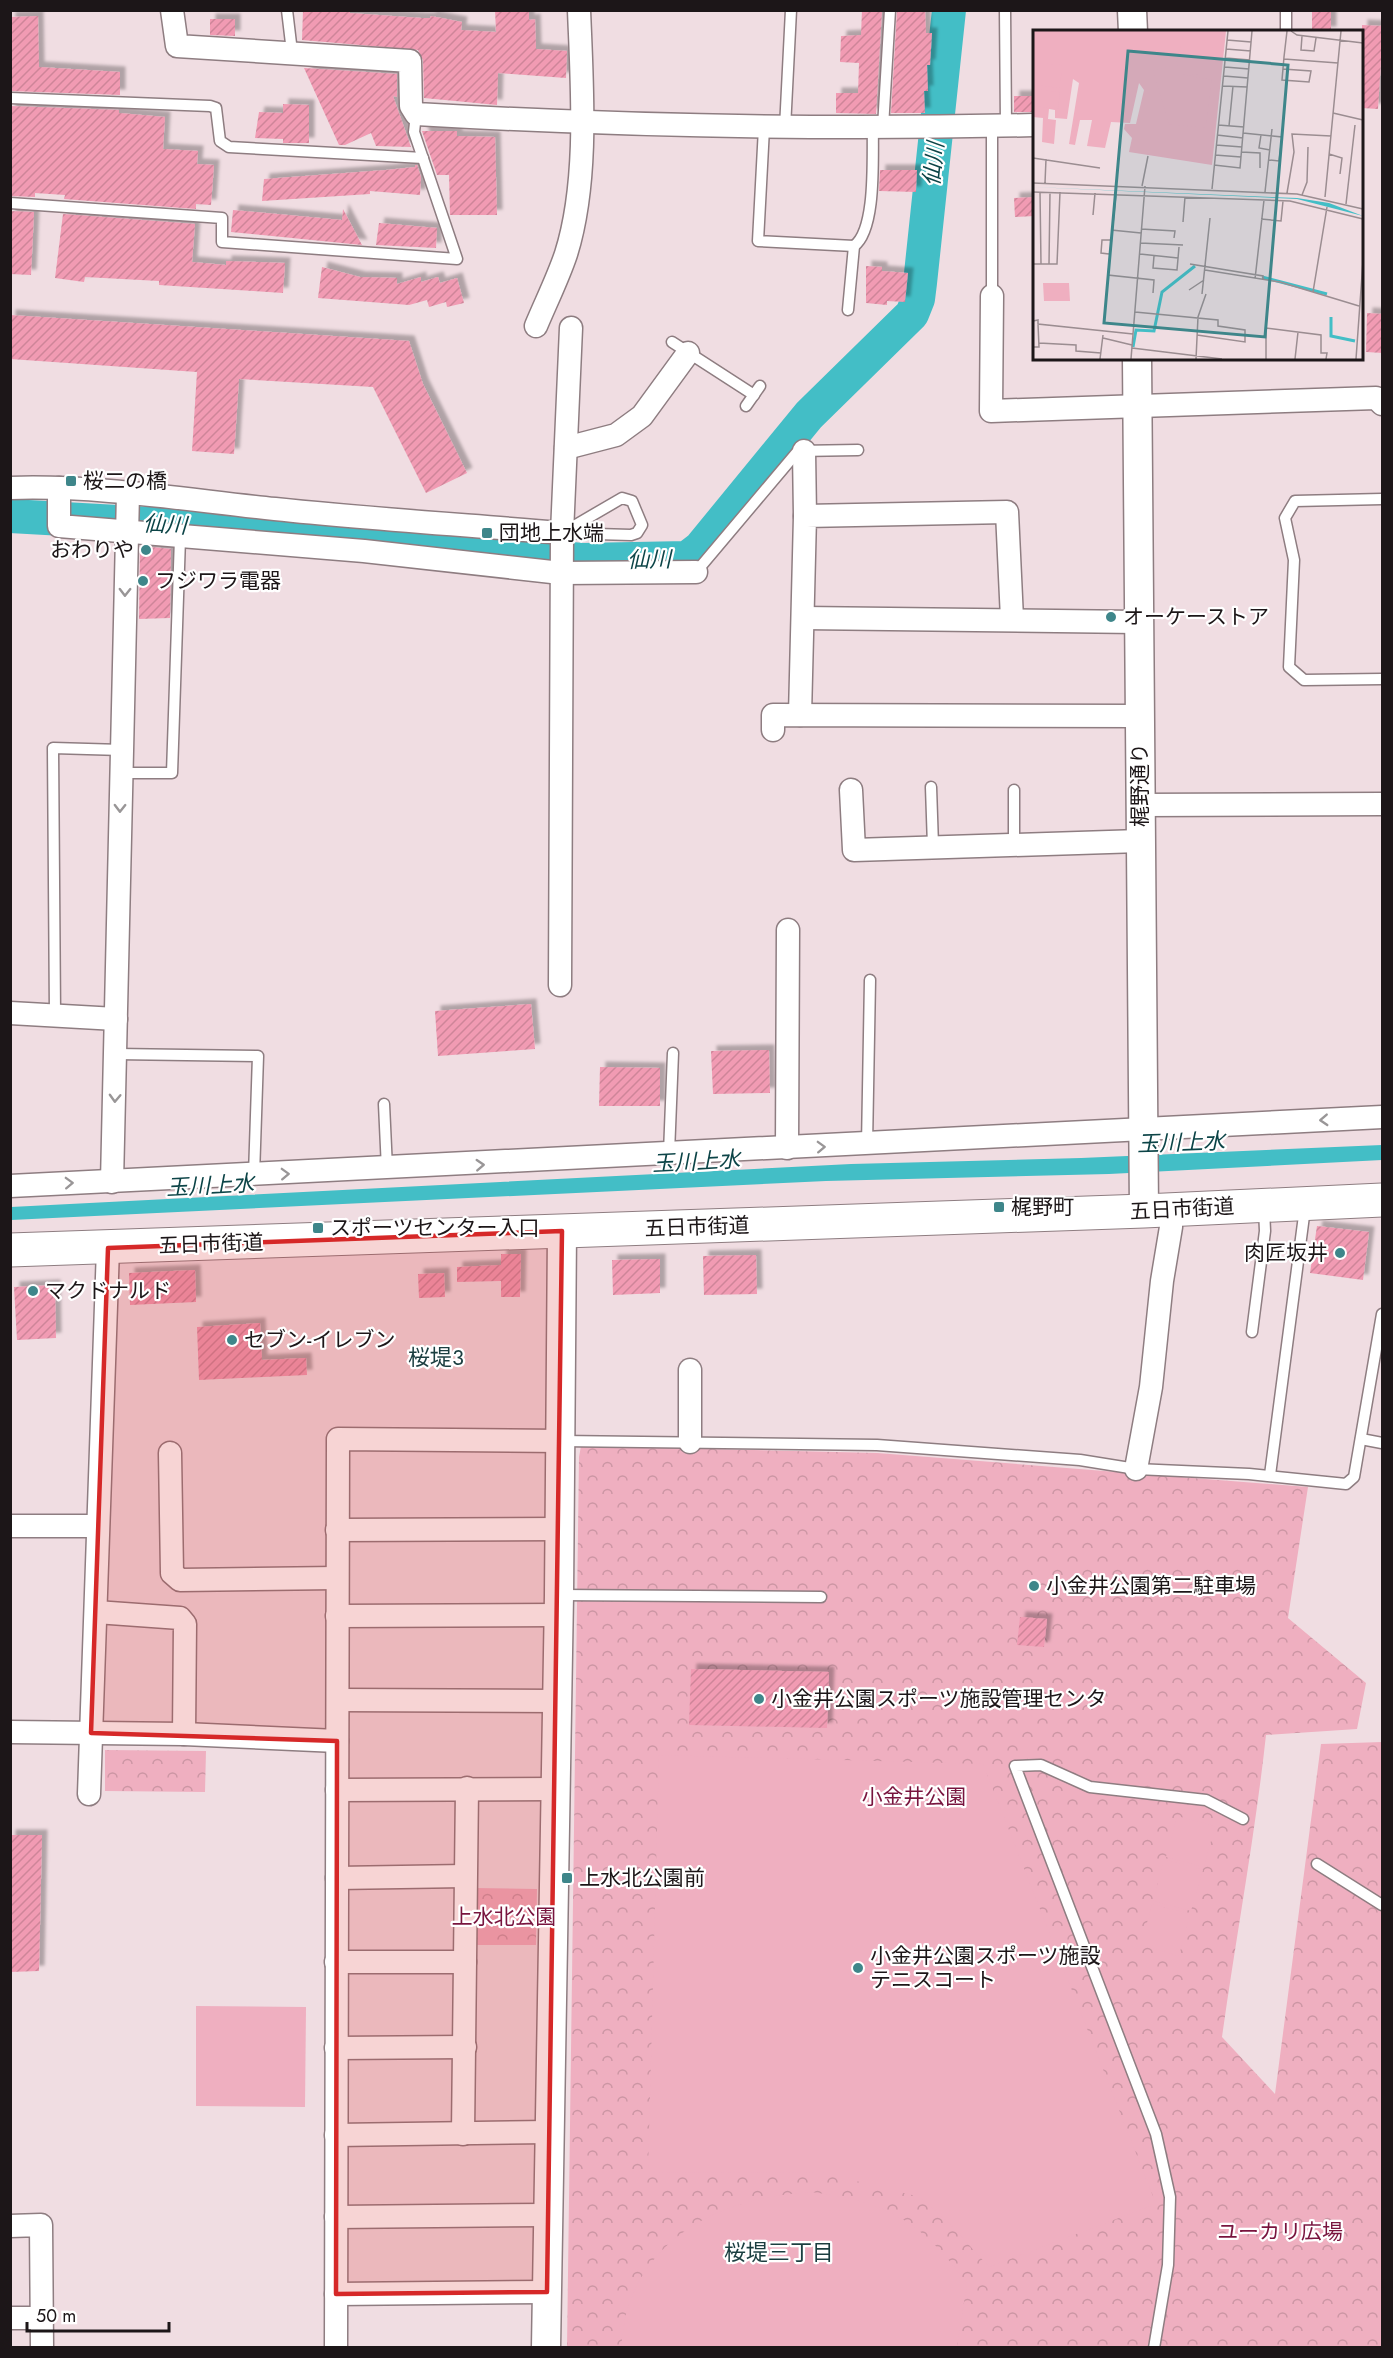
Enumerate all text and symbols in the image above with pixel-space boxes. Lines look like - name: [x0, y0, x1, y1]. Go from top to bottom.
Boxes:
- inset map: [1033, 30, 1363, 360]
- water label: 仙川: [915, 138, 951, 188]
- place label: 桜二の橋: [83, 466, 167, 496]
- marker: 桜二の橋: [64, 474, 78, 488]
- water label: 仙川: [142, 507, 190, 541]
- place label: 団地上水端: [499, 518, 604, 548]
- marker: 団地上水端: [480, 526, 494, 540]
- place label: おわりや: [50, 535, 134, 565]
- marker: おわりや: [139, 543, 153, 557]
- water label: 仙川: [627, 543, 673, 575]
- place label: フジワラ電器: [155, 566, 281, 596]
- marker: フジワラ電器: [136, 574, 150, 588]
- one-way arrow: [119, 588, 131, 597]
- place label: オーケーストア: [1123, 602, 1269, 632]
- marker: オーケーストア: [1104, 610, 1118, 624]
- street label: 梶野通り: [1125, 743, 1155, 827]
- one-way arrow: [114, 804, 127, 813]
- one-way arrow: [108, 1094, 121, 1103]
- one-way arrow: [1320, 1113, 1329, 1126]
- water label: 玉川上水: [1136, 1124, 1228, 1160]
- one-way arrow: [816, 1141, 825, 1153]
- water label: 玉川上水: [651, 1143, 743, 1179]
- one-way arrow: [475, 1158, 484, 1171]
- water label: 玉川上水: [165, 1167, 257, 1203]
- one-way arrow: [280, 1167, 289, 1180]
- one-way arrow: [64, 1177, 73, 1190]
- street label: 五日市街道: [1129, 1191, 1235, 1227]
- place label: 梶野町: [1011, 1192, 1074, 1222]
- marker: 梶野町: [992, 1200, 1006, 1214]
- street label: 五日市街道: [644, 1210, 750, 1244]
- place label: スポーツセンター入口: [330, 1213, 540, 1243]
- marker: スポーツセンター入口: [311, 1221, 325, 1235]
- street label: 五日市街道: [158, 1227, 264, 1261]
- place label: 肉匠坂井: [1244, 1238, 1328, 1268]
- marker: 肉匠坂井: [1333, 1246, 1347, 1260]
- place label: マクドナルド: [45, 1276, 171, 1306]
- marker: マクドナルド: [26, 1284, 40, 1298]
- place label: セブン-イレブン: [244, 1325, 395, 1355]
- marker: セブン-イレブン: [225, 1333, 239, 1347]
- district label: 桜堤3: [408, 1341, 464, 1373]
- place label: 小金井公園第二駐車場: [1046, 1571, 1256, 1601]
- marker: 小金井公園第二駐車場: [1027, 1579, 1041, 1593]
- place label: 小金井公園スポーツ施設管理センタ: [771, 1684, 1107, 1714]
- marker: 小金井公園スポーツ施設管理センタ: [752, 1692, 766, 1706]
- park label: 小金井公園: [862, 1782, 967, 1812]
- place label: 上水北公園前: [579, 1863, 705, 1893]
- marker: 上水北公園前: [560, 1871, 574, 1885]
- park label: 上水北公園: [452, 1902, 557, 1932]
- place label: 小金井公園スポーツ施設 テニスコート: [870, 1941, 1101, 1995]
- marker: 小金井公園スポーツ施設 テニスコート: [851, 1961, 865, 1975]
- park label: ユーカリ広場: [1217, 2217, 1343, 2247]
- district label: 桜堤三丁目: [724, 2236, 834, 2268]
- scale bar: [27, 2295, 170, 2333]
- text: 50 m: [36, 2303, 76, 2329]

